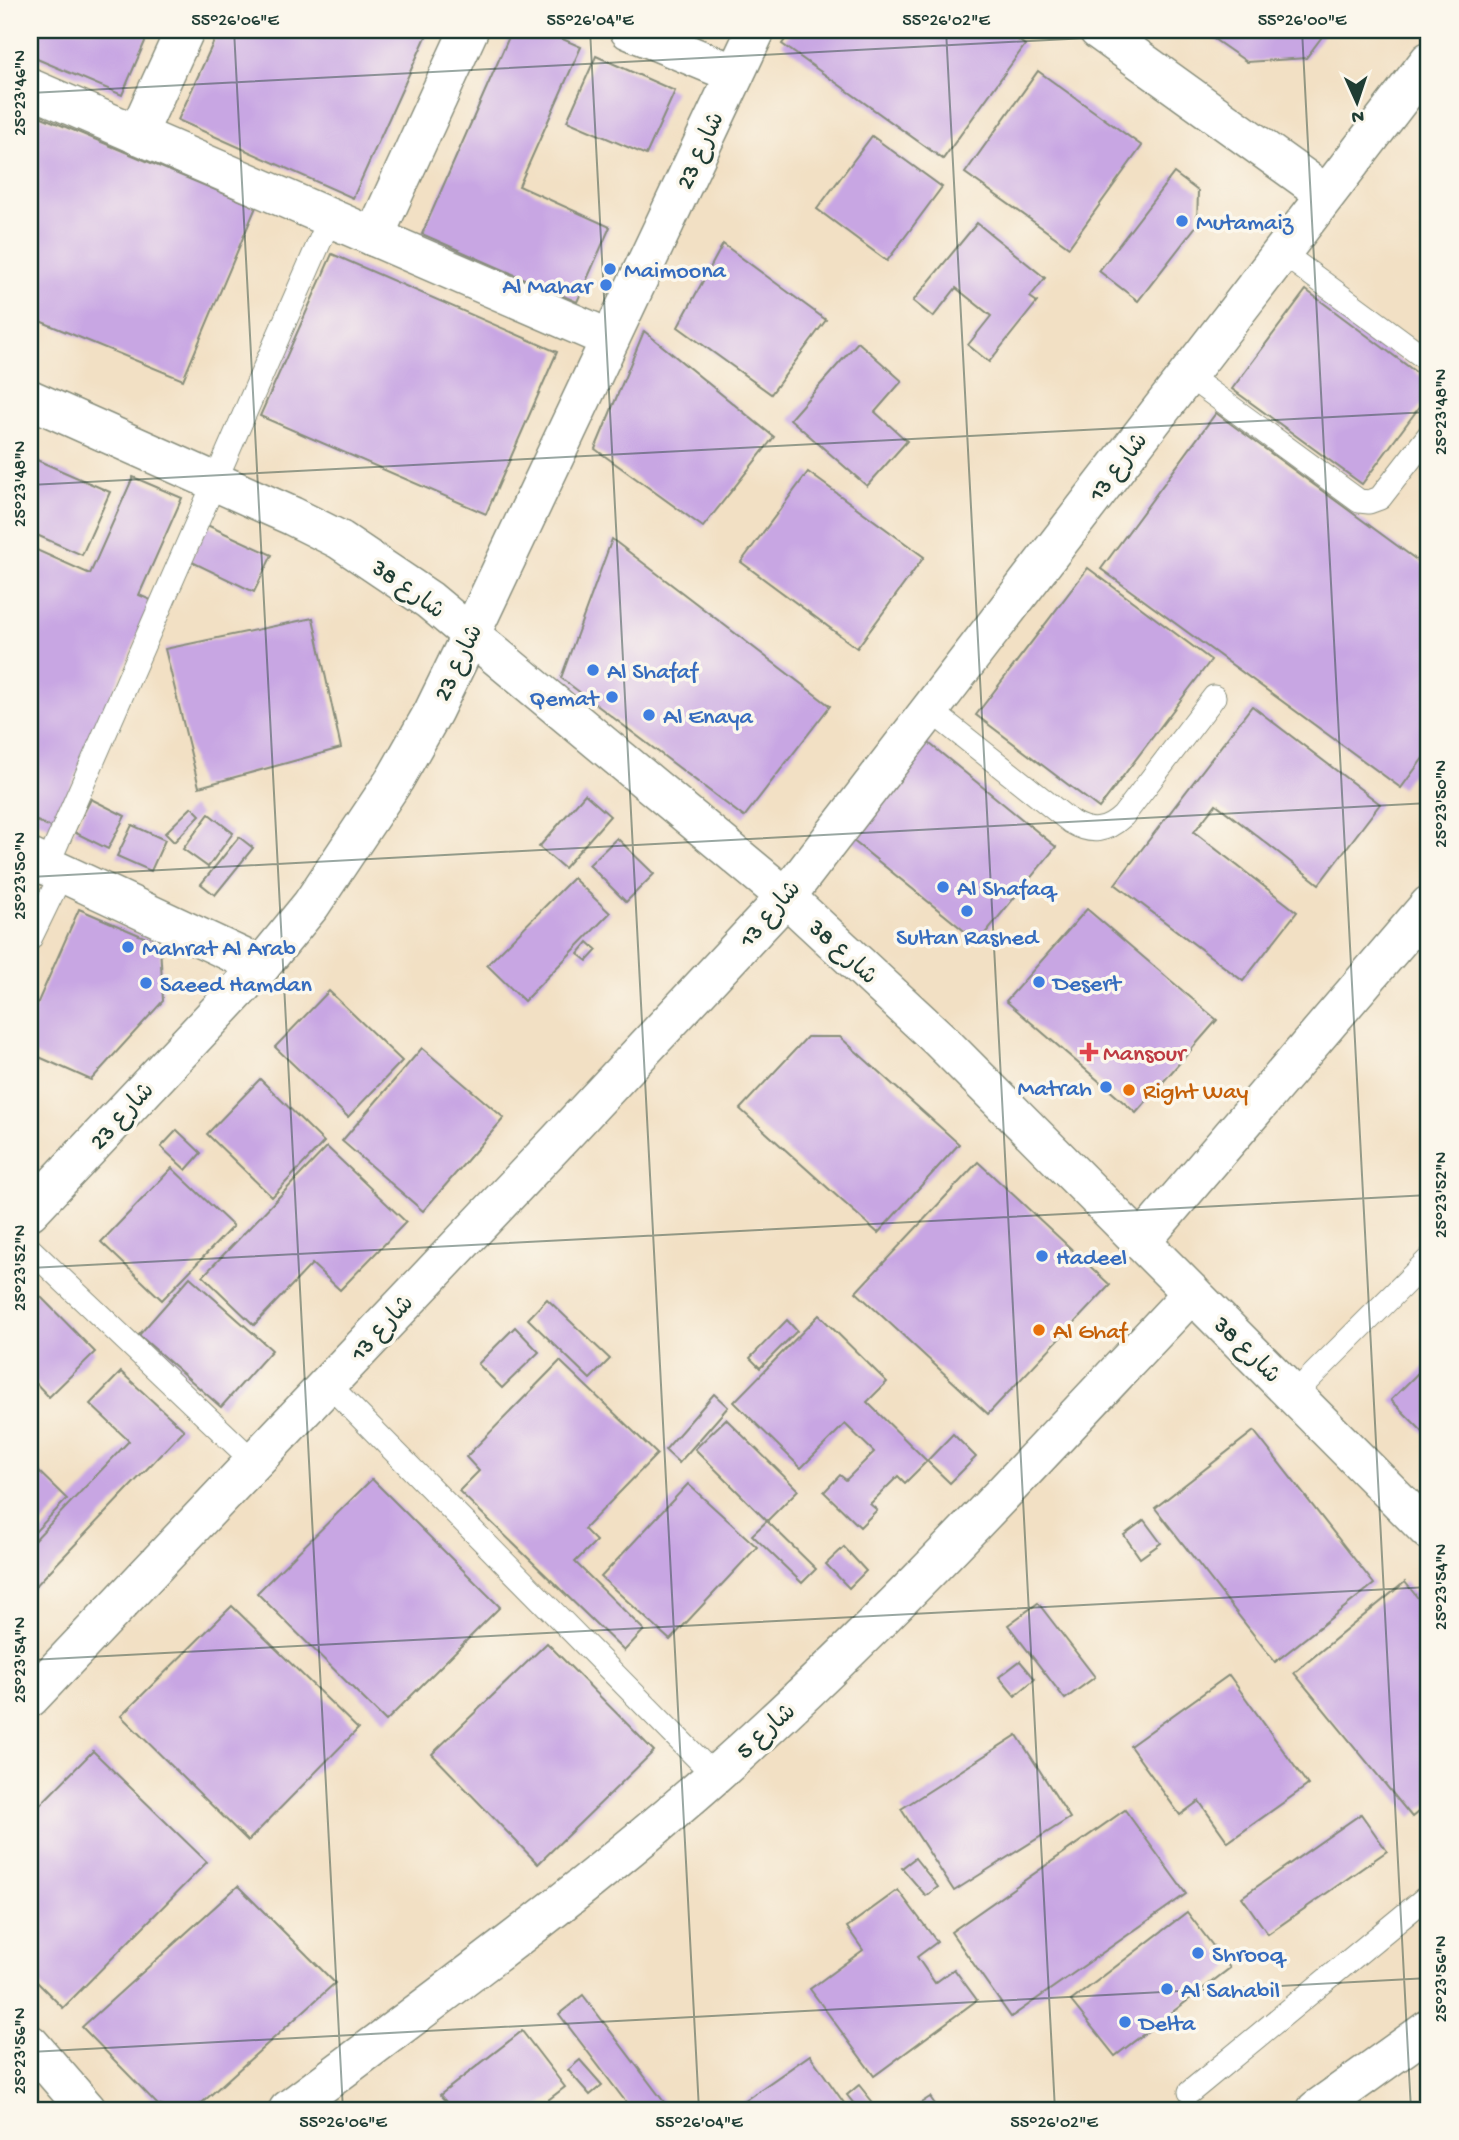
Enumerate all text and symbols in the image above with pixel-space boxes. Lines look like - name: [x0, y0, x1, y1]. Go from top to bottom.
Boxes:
- text: 55°26'06"E: [191, 11, 280, 32]
- text: 55°26'04"E: [547, 11, 634, 32]
- text: 55°26'02"E: [902, 11, 990, 32]
- text: 55°26'00"E: [1258, 11, 1347, 32]
- text: 25°23'46"N: [11, 50, 32, 136]
- north arrow: [1322, 66, 1392, 136]
- text: N: [1351, 104, 1365, 127]
- street label: شارع 23: [672, 108, 733, 195]
- place label: Mutamaiz: [1196, 210, 1295, 239]
- marker: Mutamaiz: [1174, 213, 1190, 229]
- place label: Maimoona: [624, 258, 727, 287]
- marker: Maimoona: [602, 261, 618, 277]
- place label: Al Mahar: [502, 274, 595, 303]
- marker: Al Mahar: [598, 277, 614, 293]
- text: 25°23'48"N: [1432, 369, 1453, 455]
- street label: شارع 13: [1083, 428, 1156, 509]
- text: 25°23'48"N: [11, 441, 32, 527]
- street label: شارع 38: [364, 554, 449, 627]
- street label: شارع 23: [429, 620, 491, 707]
- place label: Al Shafaf: [607, 659, 699, 688]
- marker: Al Shafaf: [585, 662, 601, 678]
- place label: Qemat: [529, 686, 600, 715]
- marker: Qemat: [604, 689, 620, 705]
- place label: Al Enaya: [663, 704, 754, 733]
- marker: Al Enaya: [641, 707, 657, 723]
- text: 25°23'50"N: [1432, 760, 1453, 848]
- text: 25°23'50"N: [11, 832, 32, 920]
- street label: شارع 13: [734, 876, 809, 956]
- place label: Al Shafaq: [957, 876, 1058, 905]
- marker: Al Shafaq: [935, 879, 951, 895]
- marker: Sultan Rashed: [959, 903, 975, 919]
- street label: شارع 38: [801, 914, 882, 993]
- place label: Sultan Rashed: [896, 925, 1040, 954]
- place label: Mahrat Al Arab: [142, 936, 296, 965]
- marker: Mahrat Al Arab: [120, 939, 136, 955]
- place label: Desert: [1051, 971, 1123, 1000]
- place label: Saeed Hamdan: [160, 972, 312, 1001]
- marker: Desert: [1031, 974, 1047, 990]
- marker: Saeed Hamdan: [138, 975, 154, 991]
- place label: Mansour: [1103, 1041, 1188, 1070]
- marker: Mansour: [1081, 1044, 1097, 1060]
- place label: Matrah: [1018, 1076, 1092, 1105]
- street label: شارع 23: [85, 1078, 162, 1157]
- marker: Matrah: [1098, 1079, 1114, 1095]
- place label: Right Way: [1143, 1079, 1249, 1108]
- marker: Right Way: [1121, 1082, 1137, 1098]
- text: 25°23'52"N: [1432, 1152, 1453, 1238]
- text: 25°23'52"N: [11, 1225, 32, 1311]
- place label: Hadeel: [1056, 1245, 1127, 1274]
- marker: Hadeel: [1034, 1248, 1050, 1264]
- street label: شارع 13: [345, 1290, 421, 1369]
- street label: شارع 38: [1205, 1311, 1285, 1391]
- place label: Al Ghaf: [1053, 1319, 1128, 1348]
- marker: Al Ghaf: [1031, 1322, 1047, 1338]
- text: 25°23'54"N: [1432, 1544, 1453, 1630]
- text: 25°23'54"N: [11, 1617, 32, 1703]
- street label: شارع 5: [732, 1698, 803, 1767]
- text: 25°23'56"N: [1432, 1936, 1453, 2022]
- place label: Shrooq: [1212, 1942, 1287, 1971]
- marker: Shrooq: [1190, 1945, 1206, 1961]
- place label: Al Sahabil: [1181, 1978, 1280, 2007]
- marker: Al Sahabil: [1159, 1981, 1175, 1997]
- text: 25°23'56"N: [11, 2008, 32, 2094]
- place label: Delta: [1137, 2011, 1196, 2040]
- marker: Delta: [1117, 2014, 1133, 2030]
- text: 55°26'06"E: [299, 2113, 388, 2134]
- text: 55°26'04"E: [656, 2113, 743, 2134]
- text: 55°26'02"E: [1010, 2113, 1098, 2134]

